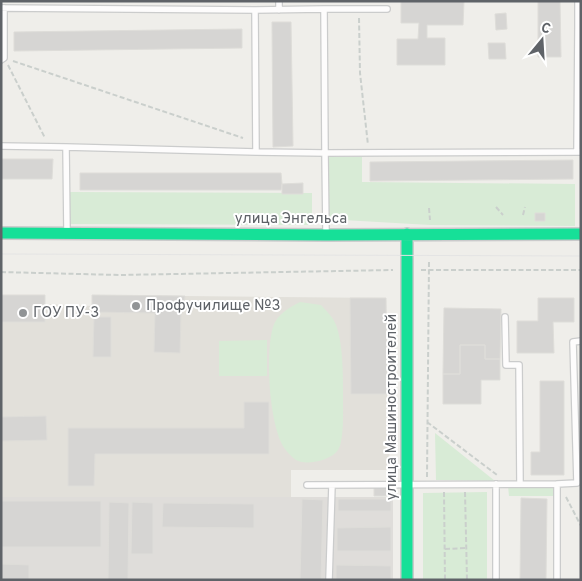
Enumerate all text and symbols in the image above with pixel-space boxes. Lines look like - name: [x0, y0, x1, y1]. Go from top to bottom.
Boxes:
- north arrow: [517, 15, 567, 65]
- text: С: [539, 20, 552, 39]
- street label: улица Энгельса: [235, 210, 347, 229]
- place label: Профучилище №3: [146, 297, 280, 316]
- marker: Профучилище №3: [130, 300, 142, 312]
- place label: ГОУ ПУ-3: [33, 304, 99, 323]
- marker: ГОУ ПУ-3: [17, 307, 29, 319]
- street label: улица Машиностроителей: [383, 314, 402, 500]

